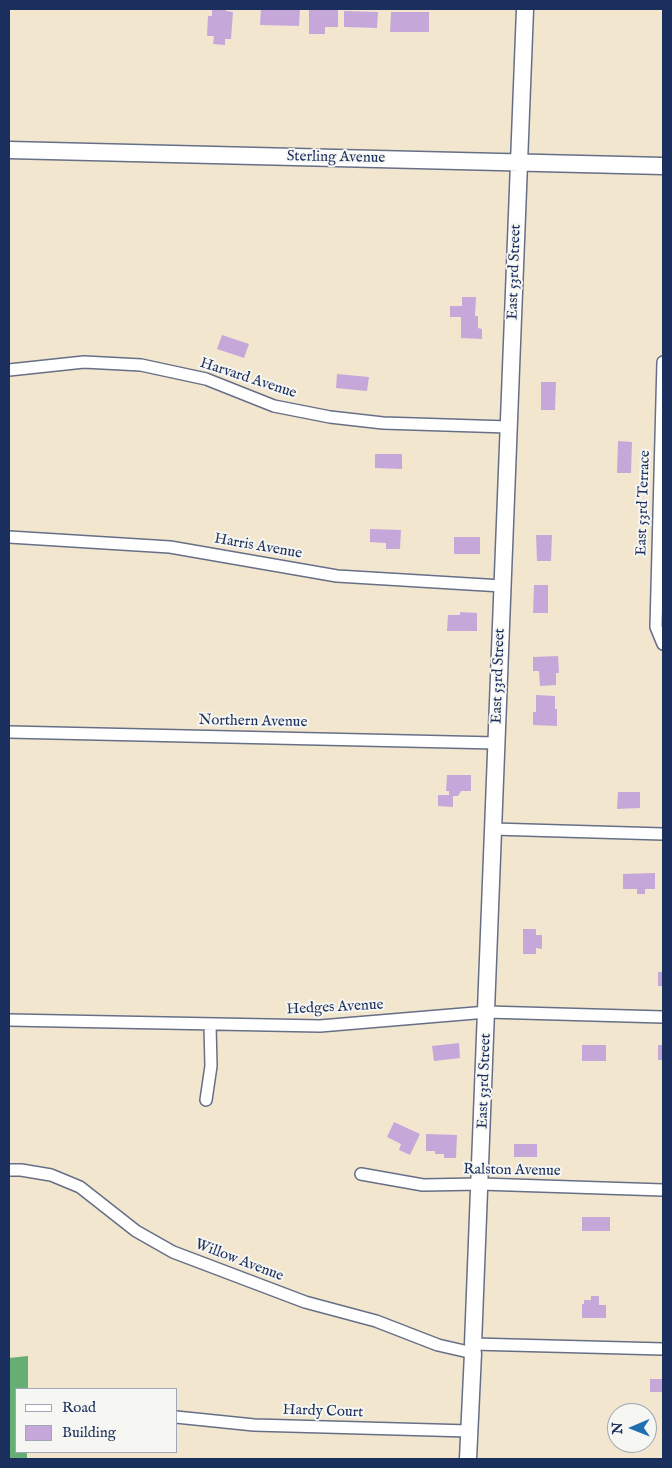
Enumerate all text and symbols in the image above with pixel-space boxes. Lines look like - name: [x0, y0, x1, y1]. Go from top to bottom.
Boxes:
- street label: Sterling Avenue: [287, 148, 385, 168]
- street label: East 53rd Street: [504, 224, 526, 320]
- street label: Harvard Avenue: [197, 355, 299, 403]
- street label: East 53rd Terrace: [633, 450, 655, 556]
- street label: Harris Avenue: [213, 530, 303, 564]
- street label: East 53rd Street: [488, 628, 510, 724]
- street label: Northern Avenue: [199, 712, 307, 732]
- street label: Hedges Avenue: [286, 996, 384, 1020]
- street label: East 53rd Street: [474, 1033, 496, 1129]
- street label: Ralston Avenue: [463, 1161, 561, 1181]
- street label: Willow Avenue: [192, 1236, 286, 1286]
- legend: [15, 1388, 178, 1453]
- text: Road: [62, 1398, 96, 1417]
- street label: Hardy Court: [282, 1402, 364, 1422]
- north arrow: [607, 1403, 657, 1453]
- text: N: [609, 1422, 627, 1434]
- text: Building: [62, 1423, 116, 1442]

